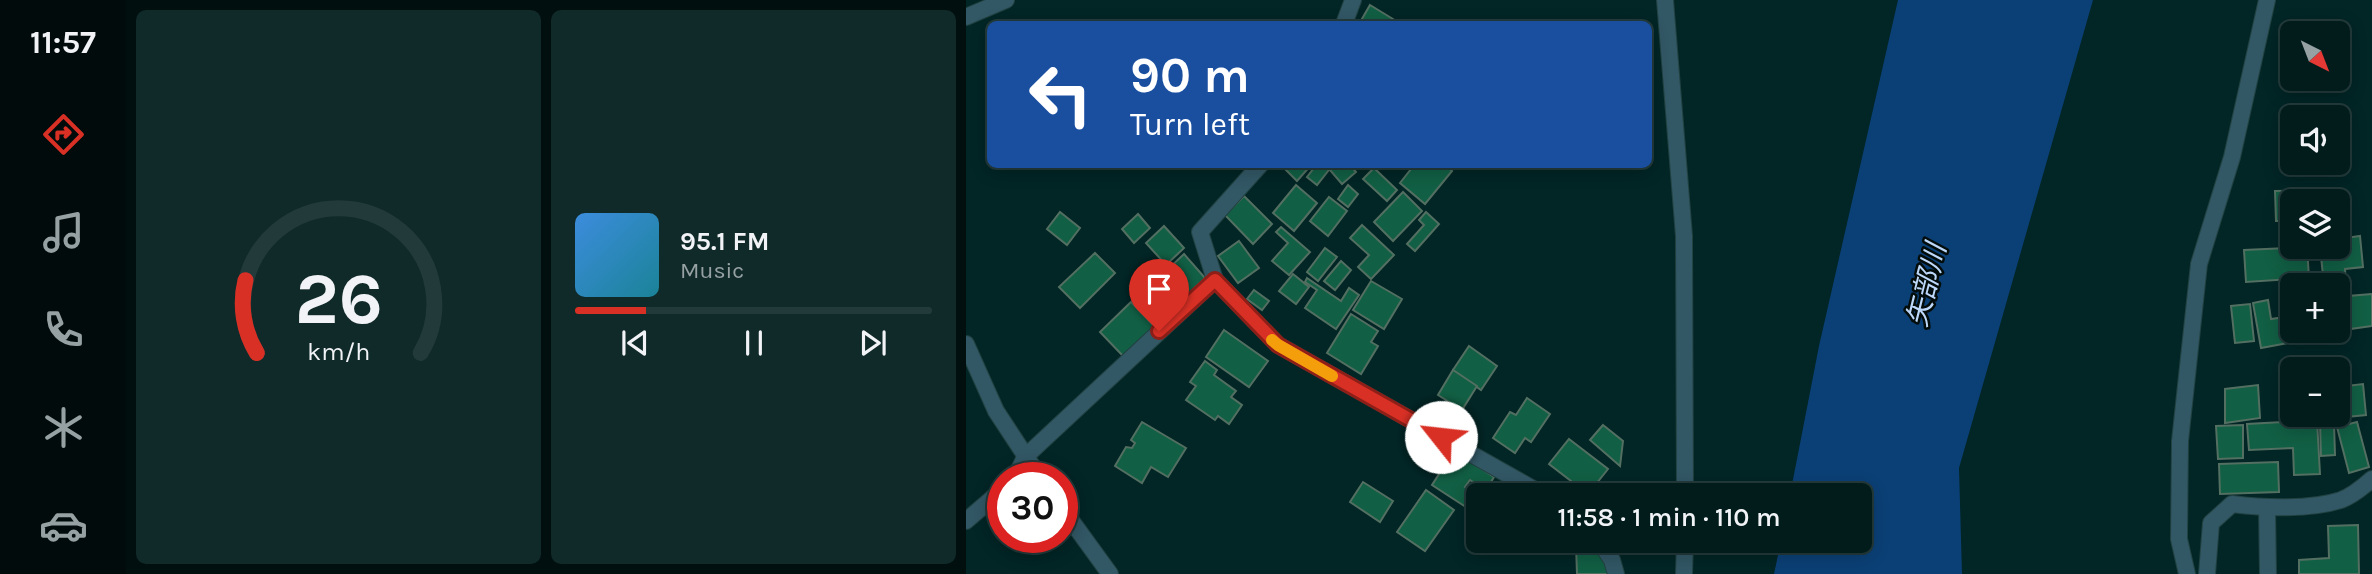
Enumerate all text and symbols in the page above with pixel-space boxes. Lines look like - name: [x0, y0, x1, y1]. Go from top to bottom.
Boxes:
- north arrow: [2280, 21, 2350, 91]
- map controls: [2280, 21, 2350, 427]
- text: 11:57: [30, 24, 96, 61]
- text: 90 m: [1130, 47, 1250, 104]
- icon: left: [1015, 49, 1106, 140]
- button: sound: [2280, 105, 2350, 175]
- text: Turn left: [1130, 106, 1250, 143]
- icon: directions: [39, 110, 88, 159]
- button: layers: [2280, 189, 2350, 259]
- icon: music: [39, 208, 88, 257]
- text: 95.1 FM: [680, 226, 769, 257]
- water label: 矢部川: [1900, 237, 1953, 330]
- text: 26: [294, 256, 383, 341]
- text: Music: [680, 257, 744, 284]
- pin: [1129, 259, 1189, 331]
- icon: arrive: [1140, 270, 1178, 308]
- button: +: [2280, 273, 2350, 343]
- icon: phone: [39, 305, 88, 354]
- icon: previous: [616, 324, 654, 362]
- icon: pause: [735, 324, 773, 362]
- icon: next: [854, 324, 892, 362]
- text: km/h: [307, 337, 370, 366]
- button: −: [2280, 357, 2350, 427]
- position arrow: [1404, 400, 1478, 474]
- icon: climate: [39, 403, 88, 452]
- speed limit sign: 30: [987, 462, 1078, 553]
- icon: car: [39, 501, 88, 550]
- text: 11:58 · 1 min · 110 m: [1558, 502, 1780, 533]

